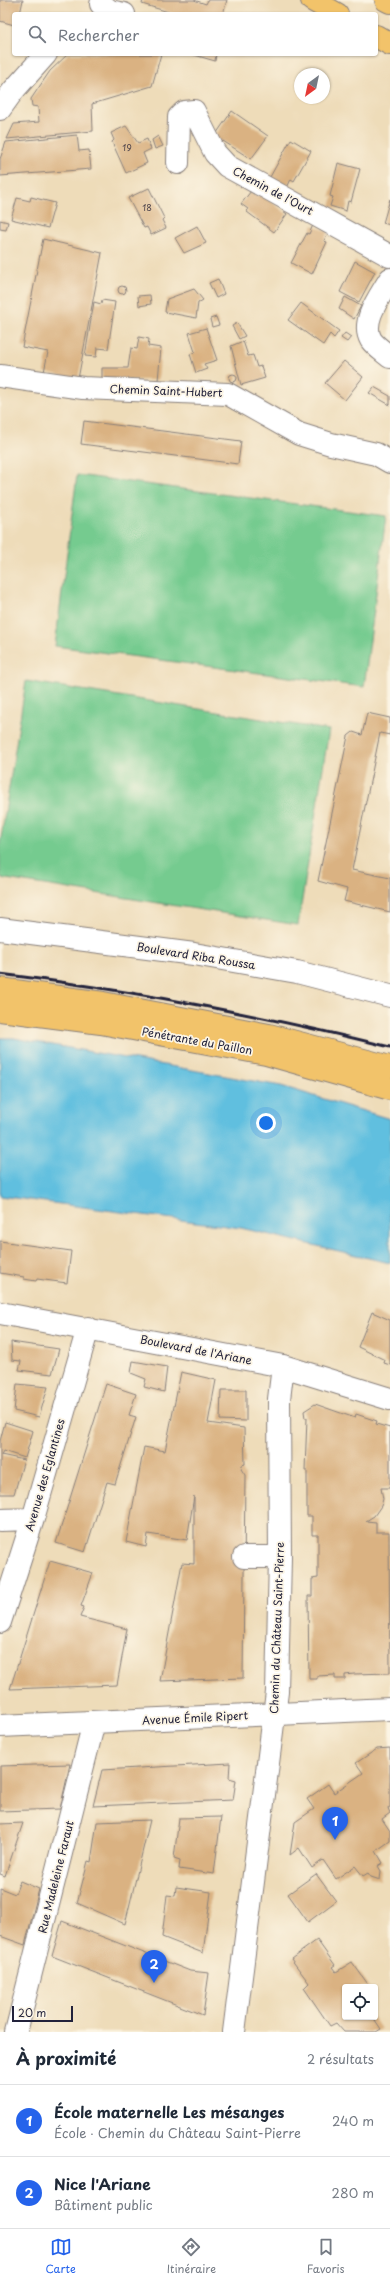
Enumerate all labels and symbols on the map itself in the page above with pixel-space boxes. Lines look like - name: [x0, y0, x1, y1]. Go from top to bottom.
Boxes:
- north arrow: [294, 68, 330, 104]
- house number: 19: [122, 140, 132, 154]
- street label: Chemin de l'Ourt: [230, 162, 317, 219]
- house number: 18: [142, 200, 152, 214]
- street label: Chemin Saint-Hubert: [109, 380, 223, 401]
- street label: Boulevard Riba Roussa: [136, 938, 257, 973]
- street label: Pénétrante du Paillon: [141, 1022, 254, 1059]
- your location: [256, 1113, 276, 1133]
- street label: Boulevard de l'Ariane: [139, 1330, 254, 1369]
- street label: Avenue des Eglantines: [20, 1417, 69, 1533]
- street label: Chemin du Château Saint-Pierre: [265, 1542, 288, 1714]
- street label: Avenue Émile Ripert: [142, 1706, 249, 1729]
- pin: 1: [322, 1807, 348, 1840]
- street label: Rue Madeleine Faraut: [33, 1818, 78, 1935]
- pin: 2: [141, 1950, 167, 1983]
- scale bar: [12, 2004, 73, 2023]

